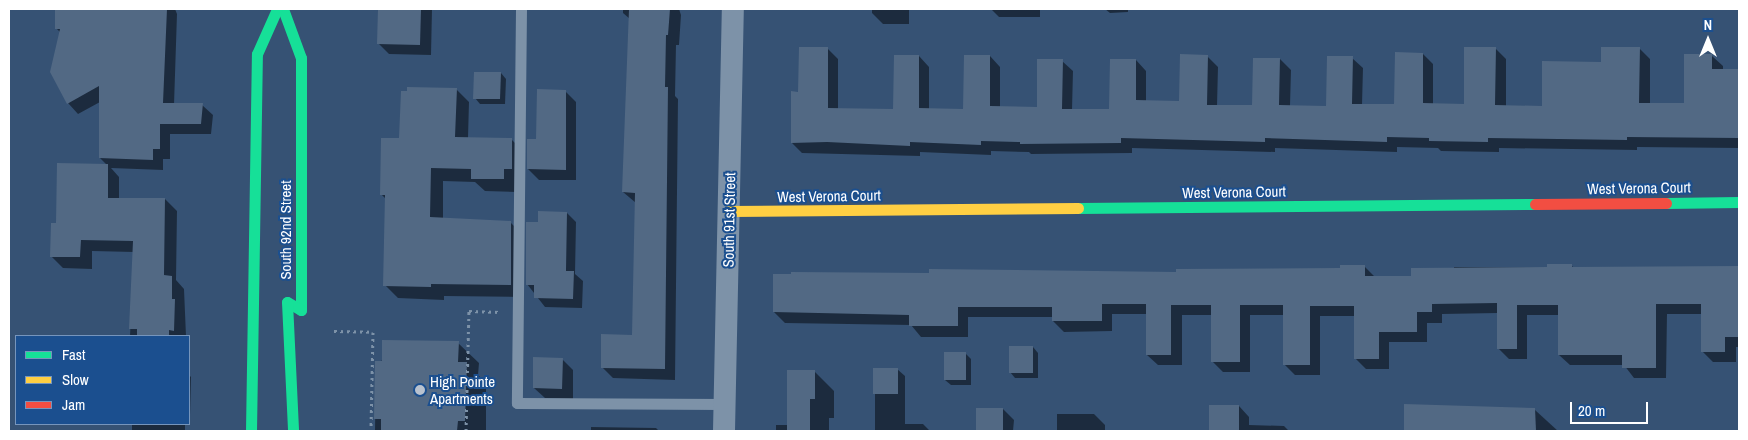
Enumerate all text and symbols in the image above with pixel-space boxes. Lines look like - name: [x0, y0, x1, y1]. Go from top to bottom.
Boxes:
- north arrow: [1683, 15, 1733, 65]
- text: N: [1704, 16, 1712, 34]
- street label: South 91st Street: [719, 172, 739, 268]
- street label: West Verona Court: [1587, 178, 1691, 198]
- street label: South 92nd Street: [277, 180, 295, 280]
- street label: West Verona Court: [1182, 182, 1286, 202]
- street label: West Verona Court: [777, 186, 881, 206]
- legend: [15, 335, 190, 425]
- text: Fast: [62, 344, 85, 365]
- text: Slow: [62, 369, 89, 390]
- place label: High Pointe Apartments: [430, 372, 495, 407]
- marker: High Pointe Apartments: [414, 384, 426, 396]
- scale bar: [1573, 392, 1650, 424]
- text: Jam: [62, 394, 85, 415]
- text: 20 m: [1578, 400, 1605, 421]

